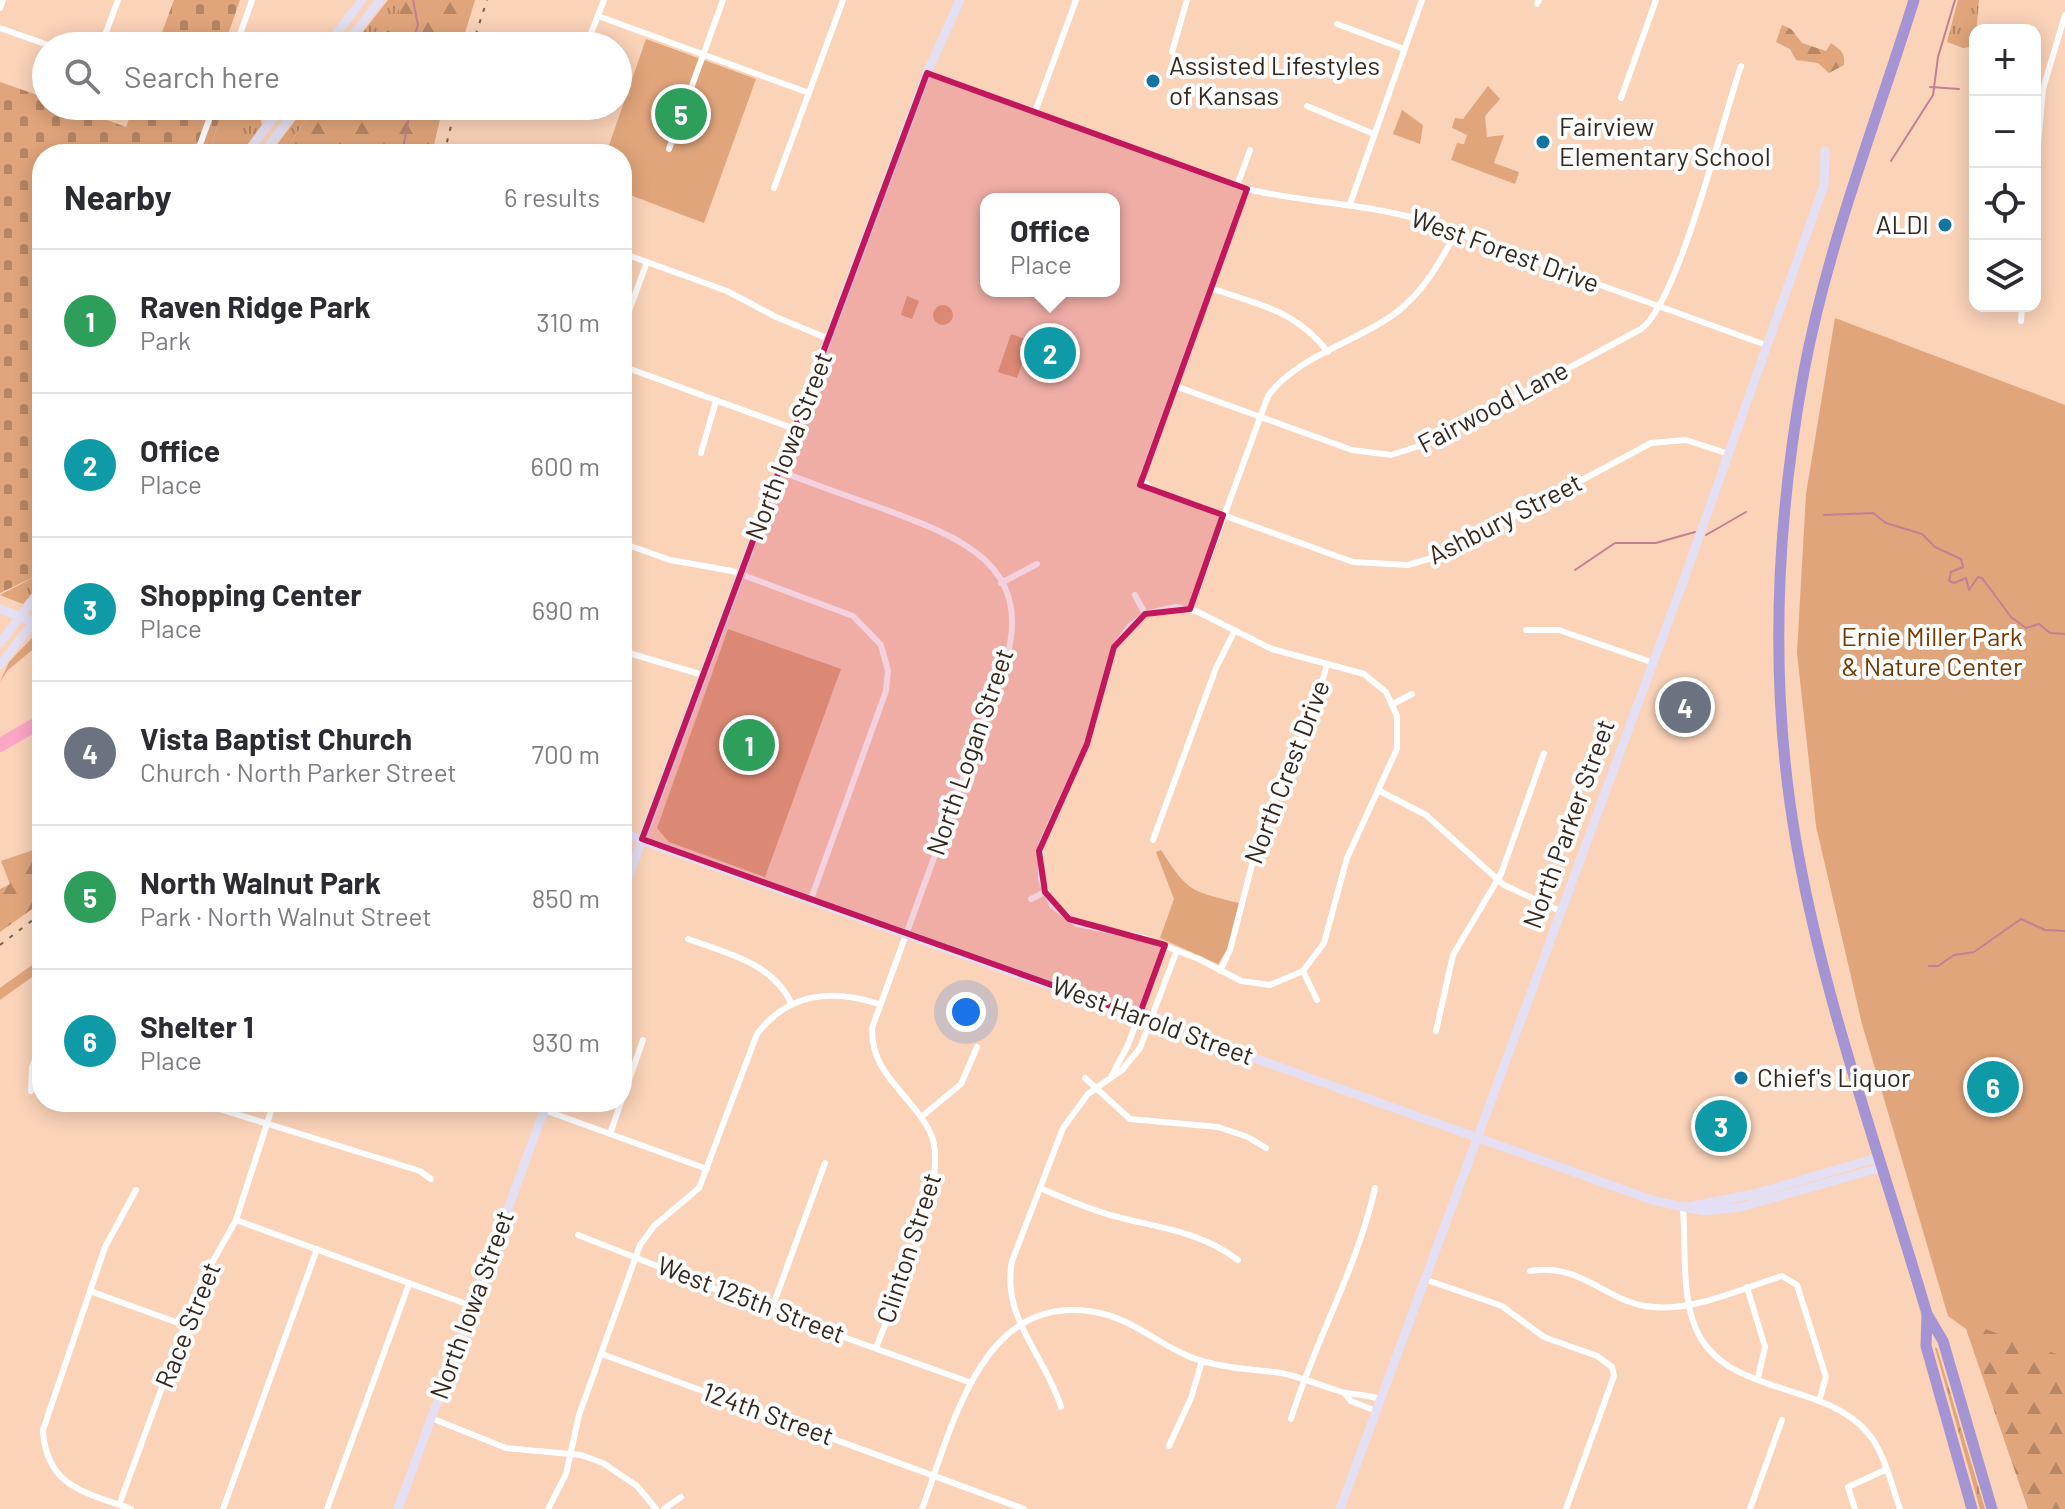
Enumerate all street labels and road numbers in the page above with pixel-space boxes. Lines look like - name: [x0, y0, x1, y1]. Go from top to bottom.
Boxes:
- street label: West Forest Drive: [1407, 201, 1604, 298]
- street label: North Iowa Street: [738, 347, 838, 544]
- street label: Fairwood Lane: [1412, 353, 1573, 458]
- street label: Ashbury Street: [1422, 466, 1587, 570]
- street label: North Logan Street: [919, 644, 1018, 859]
- street label: North Crest Drive: [1236, 675, 1335, 868]
- street label: North Parker Street: [1515, 715, 1620, 932]
- street label: West Harold Street: [1048, 969, 1259, 1070]
- street label: Clinton Street: [869, 1169, 946, 1326]
- street label: North Iowa Street: [422, 1206, 519, 1403]
- street label: West 125th Street: [653, 1249, 850, 1349]
- street label: Race Street: [147, 1257, 226, 1392]
- street label: 124th Street: [699, 1375, 838, 1451]

